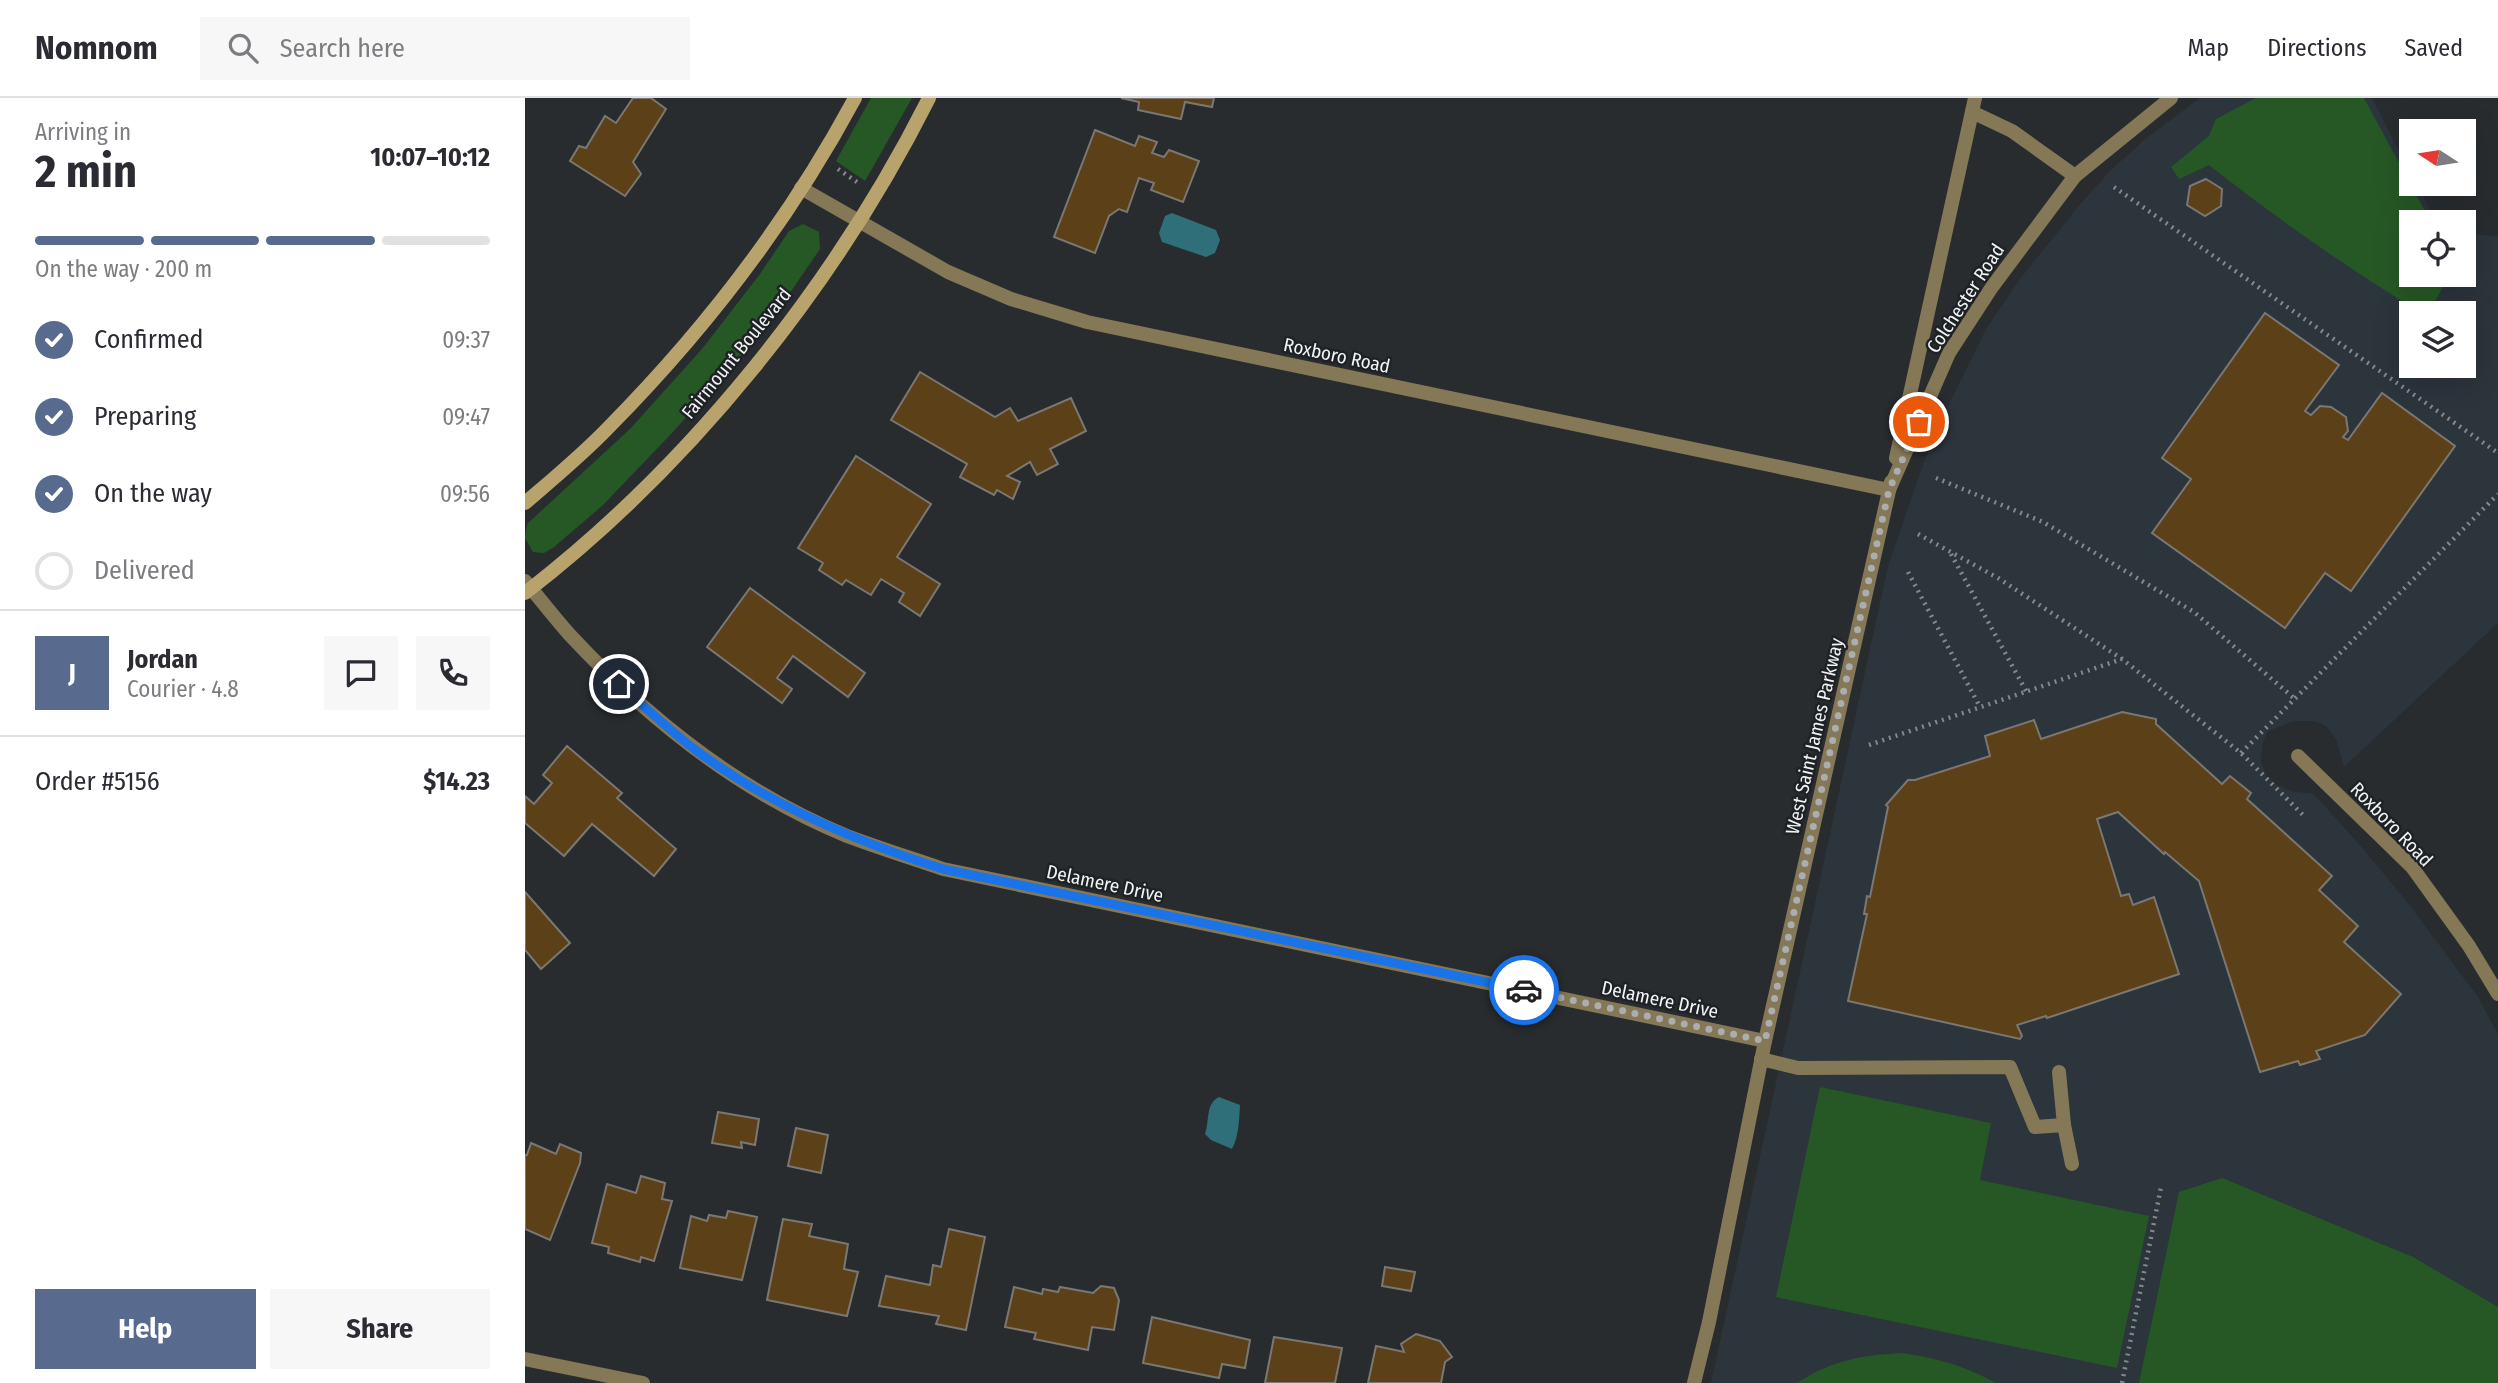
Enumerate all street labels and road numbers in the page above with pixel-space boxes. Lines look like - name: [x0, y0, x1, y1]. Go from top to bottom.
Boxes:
- street label: Colchester Road: [1922, 239, 2009, 357]
- street label: Fairmount Boulevard: [677, 283, 796, 423]
- street label: Roxboro Road: [1282, 333, 1392, 378]
- street label: West Saint James Parkway: [1781, 635, 1848, 837]
- street label: Roxboro Road: [2346, 777, 2438, 871]
- street label: Delamere Drive: [1044, 860, 1165, 907]
- street label: Delamere Drive: [1599, 976, 1720, 1023]

